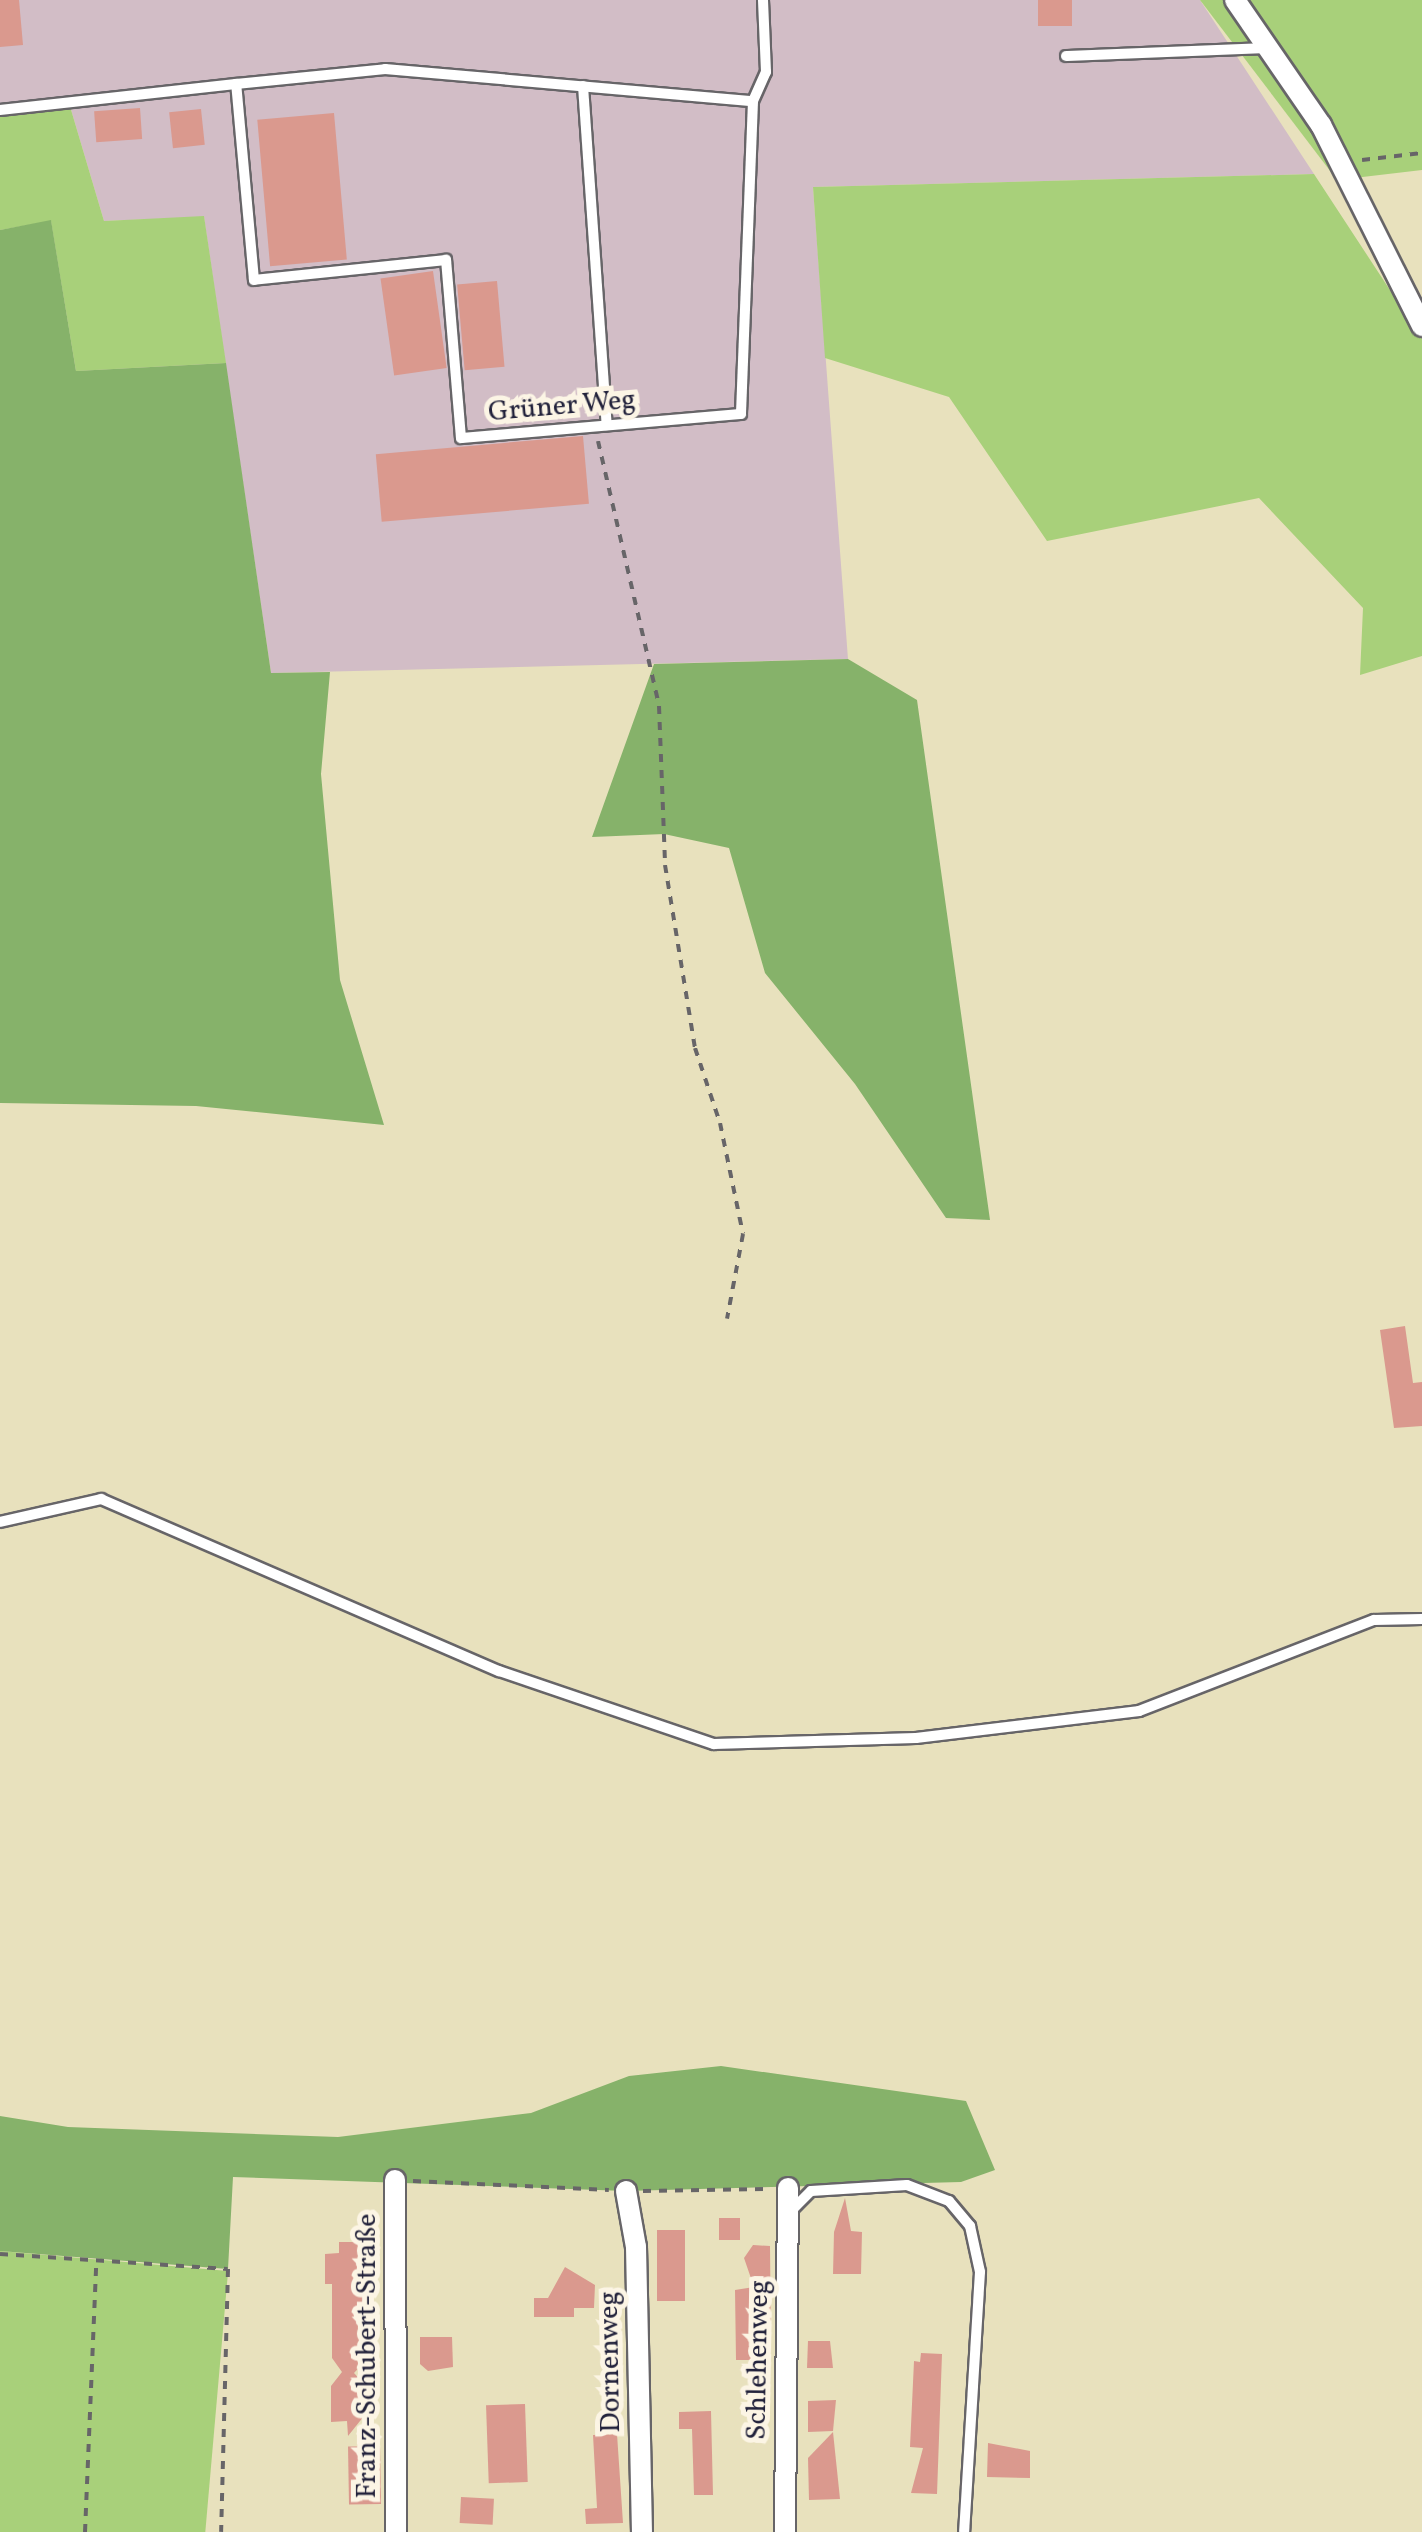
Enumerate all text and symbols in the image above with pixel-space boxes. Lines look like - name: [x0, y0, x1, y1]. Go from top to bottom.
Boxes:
- street label: Grüner Weg: [486, 384, 638, 430]
- street label: Franz-Schubert-Straße: [351, 2213, 385, 2499]
- street label: Schlehenweg: [741, 2280, 777, 2440]
- street label: Dornenweg: [593, 2291, 629, 2433]

